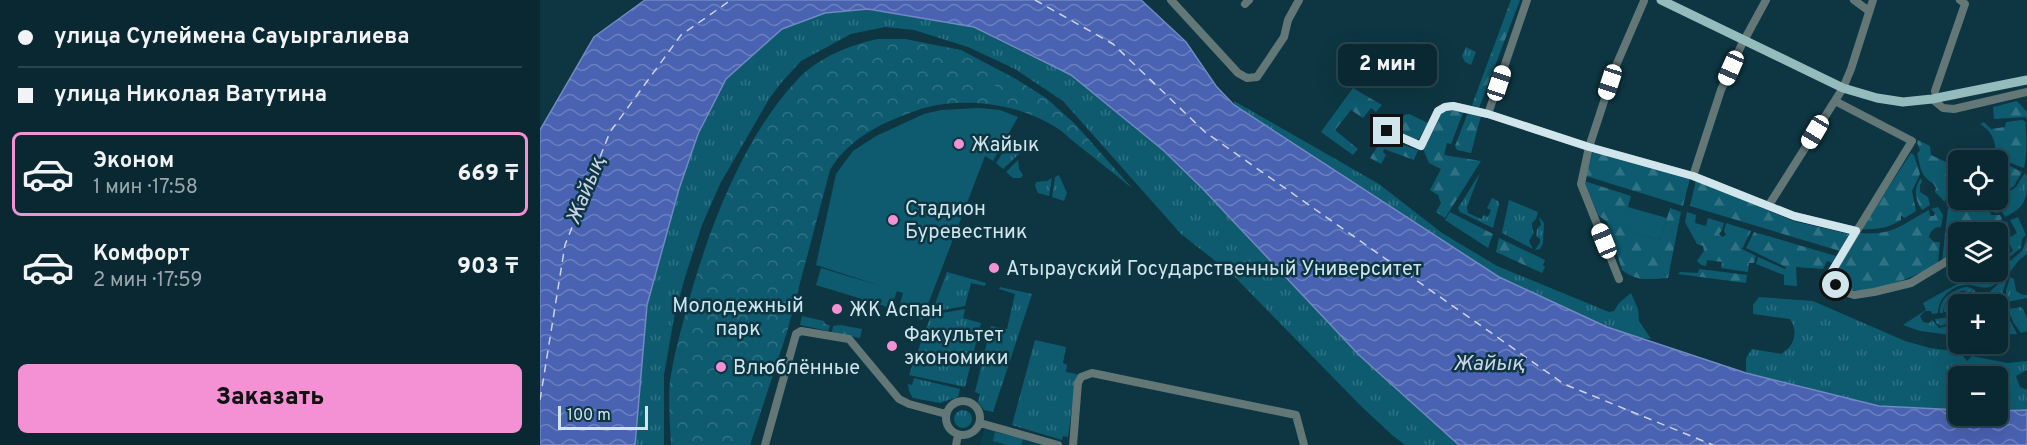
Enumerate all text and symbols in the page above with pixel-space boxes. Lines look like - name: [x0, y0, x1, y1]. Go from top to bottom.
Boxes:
- text: улица Сулеймена Сауыргалиева: [54, 24, 410, 51]
- callout: 2 мин: [1338, 44, 1436, 86]
- car: [1715, 48, 1747, 88]
- text: 2 мин: [1359, 52, 1416, 78]
- car: [1596, 62, 1624, 102]
- car: [1485, 63, 1513, 103]
- text: улица Николая Ватутина: [54, 82, 327, 109]
- car: [1798, 112, 1832, 152]
- route end: [1373, 117, 1400, 144]
- place label: Жайык: [971, 133, 1040, 159]
- marker: Жайык: [952, 137, 966, 151]
- icon: car: [21, 147, 75, 201]
- text: Эконом: [93, 148, 174, 175]
- map controls: [1948, 150, 2008, 426]
- button: locate: [1948, 150, 2008, 210]
- water label: Жайық: [560, 152, 612, 229]
- text: 669 ₸: [458, 161, 519, 188]
- text: 1 мин · 17:58: [93, 175, 198, 201]
- place label: Стадион Буревестник: [905, 197, 1027, 246]
- marker: Стадион Буревестник: [886, 213, 900, 227]
- car: [1589, 221, 1619, 261]
- button: layers: [1948, 222, 2008, 282]
- icon: car: [21, 240, 75, 294]
- text: Комфорт: [93, 241, 190, 268]
- text: 903 ₸: [457, 254, 519, 281]
- place label: Атырауский Государственный Университет: [1006, 257, 1422, 283]
- marker: Атырауский Государственный Университет: [987, 261, 1001, 275]
- text: 2 мин · 17:59: [93, 268, 202, 294]
- route start: [1822, 271, 1849, 298]
- park label: Молодежный парк: [672, 294, 804, 343]
- button: +: [1948, 294, 2008, 354]
- place label: ЖК Аспан: [849, 298, 943, 324]
- marker: ЖК Аспан: [830, 302, 844, 316]
- place label: Факультет экономики: [904, 323, 1009, 372]
- marker: Факультет экономики: [885, 339, 899, 353]
- water label: Жайық: [1453, 351, 1525, 378]
- place label: Влюблённые: [733, 356, 860, 382]
- marker: Влюблённые: [714, 360, 728, 374]
- button: Заказать: [18, 364, 522, 433]
- button: −: [1948, 366, 2008, 426]
- scale bar: [558, 403, 648, 430]
- text: 100 m: [567, 406, 611, 426]

